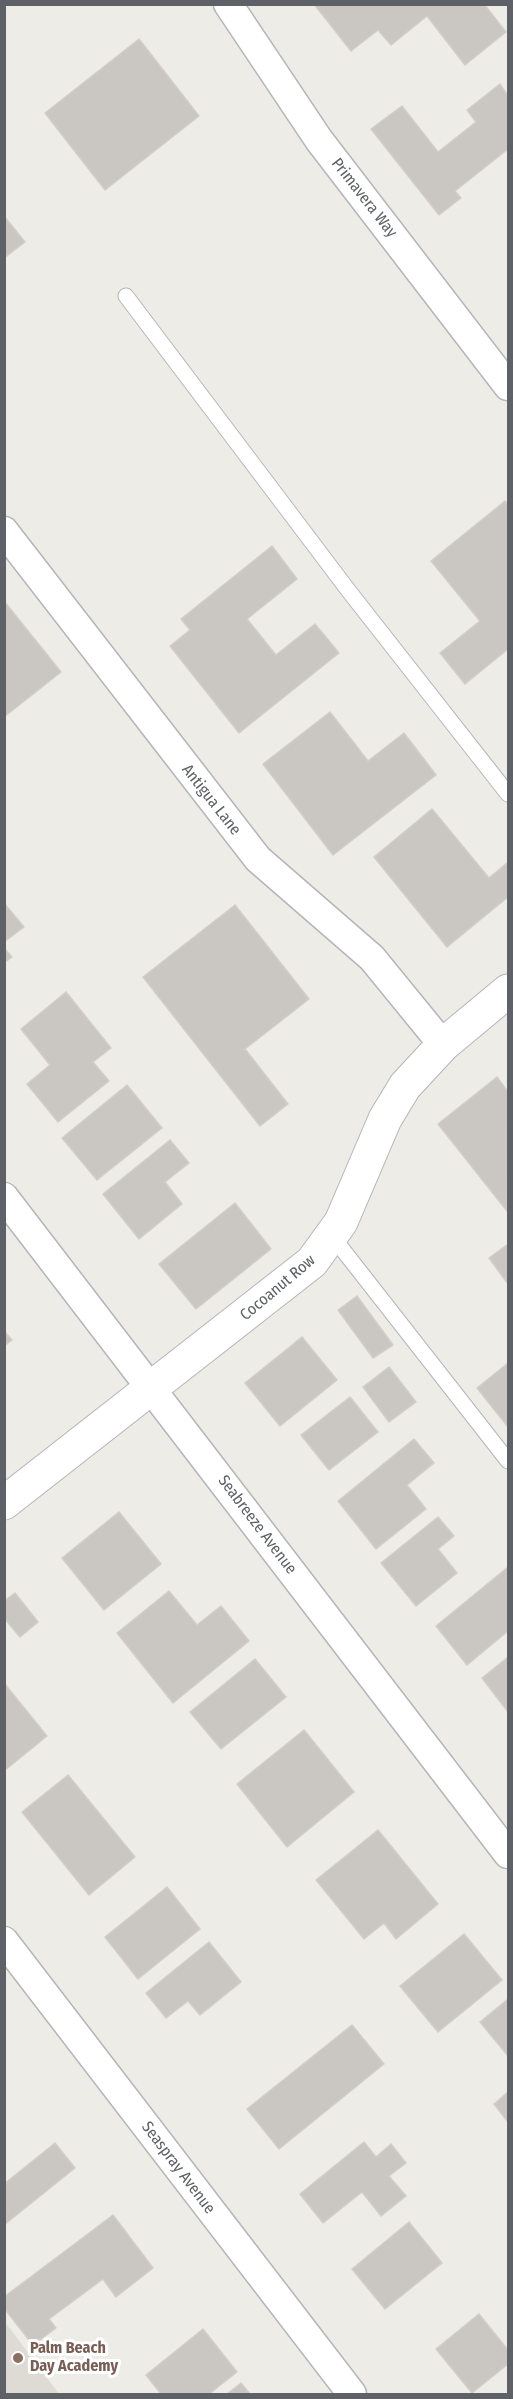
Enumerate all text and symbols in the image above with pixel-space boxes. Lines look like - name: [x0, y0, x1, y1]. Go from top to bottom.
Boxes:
- street label: Primavera Way: [327, 154, 401, 242]
- street label: Antigua Lane: [177, 761, 245, 839]
- street label: Cocoanut Row: [237, 1251, 319, 1325]
- street label: Seabreeze Avenue: [214, 1472, 300, 1578]
- street label: Seaspray Avenue: [137, 2118, 219, 2218]
- place label: Palm Beach Day Academy: [30, 2339, 118, 2377]
- marker: Palm Beach Day Academy: [11, 2351, 25, 2365]

